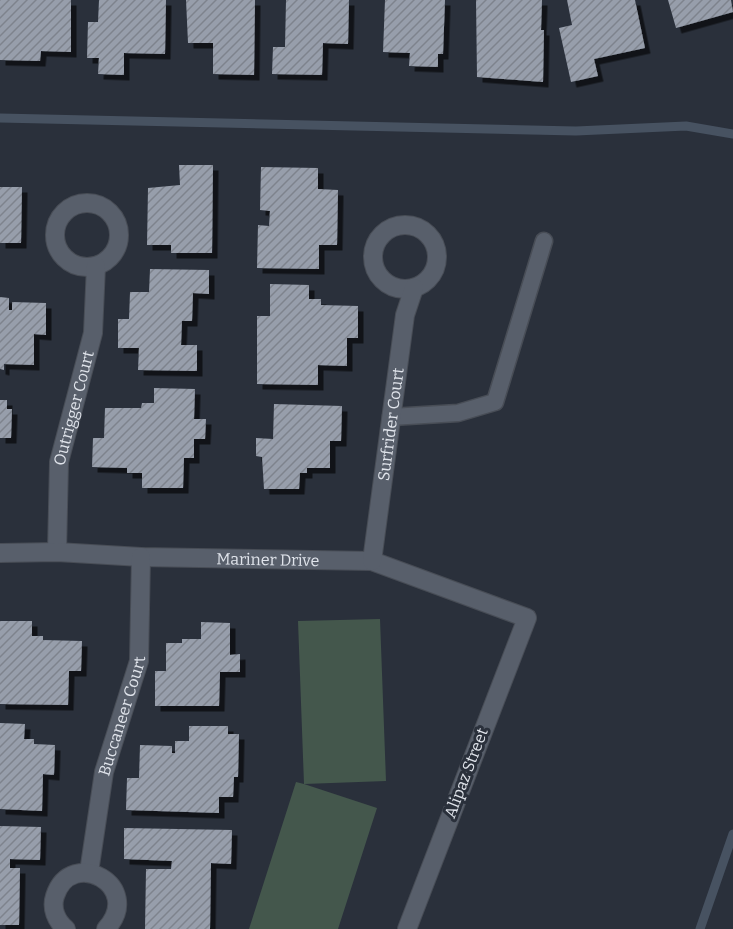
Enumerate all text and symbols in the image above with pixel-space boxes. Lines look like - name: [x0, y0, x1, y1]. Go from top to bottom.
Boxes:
- street label: Outrigger Court: [49, 348, 98, 467]
- street label: Surfrider Court: [373, 366, 407, 482]
- street label: Mariner Drive: [216, 549, 320, 570]
- street label: Buccaneer Court: [94, 656, 149, 778]
- street label: Alipaz Street: [440, 725, 492, 821]

